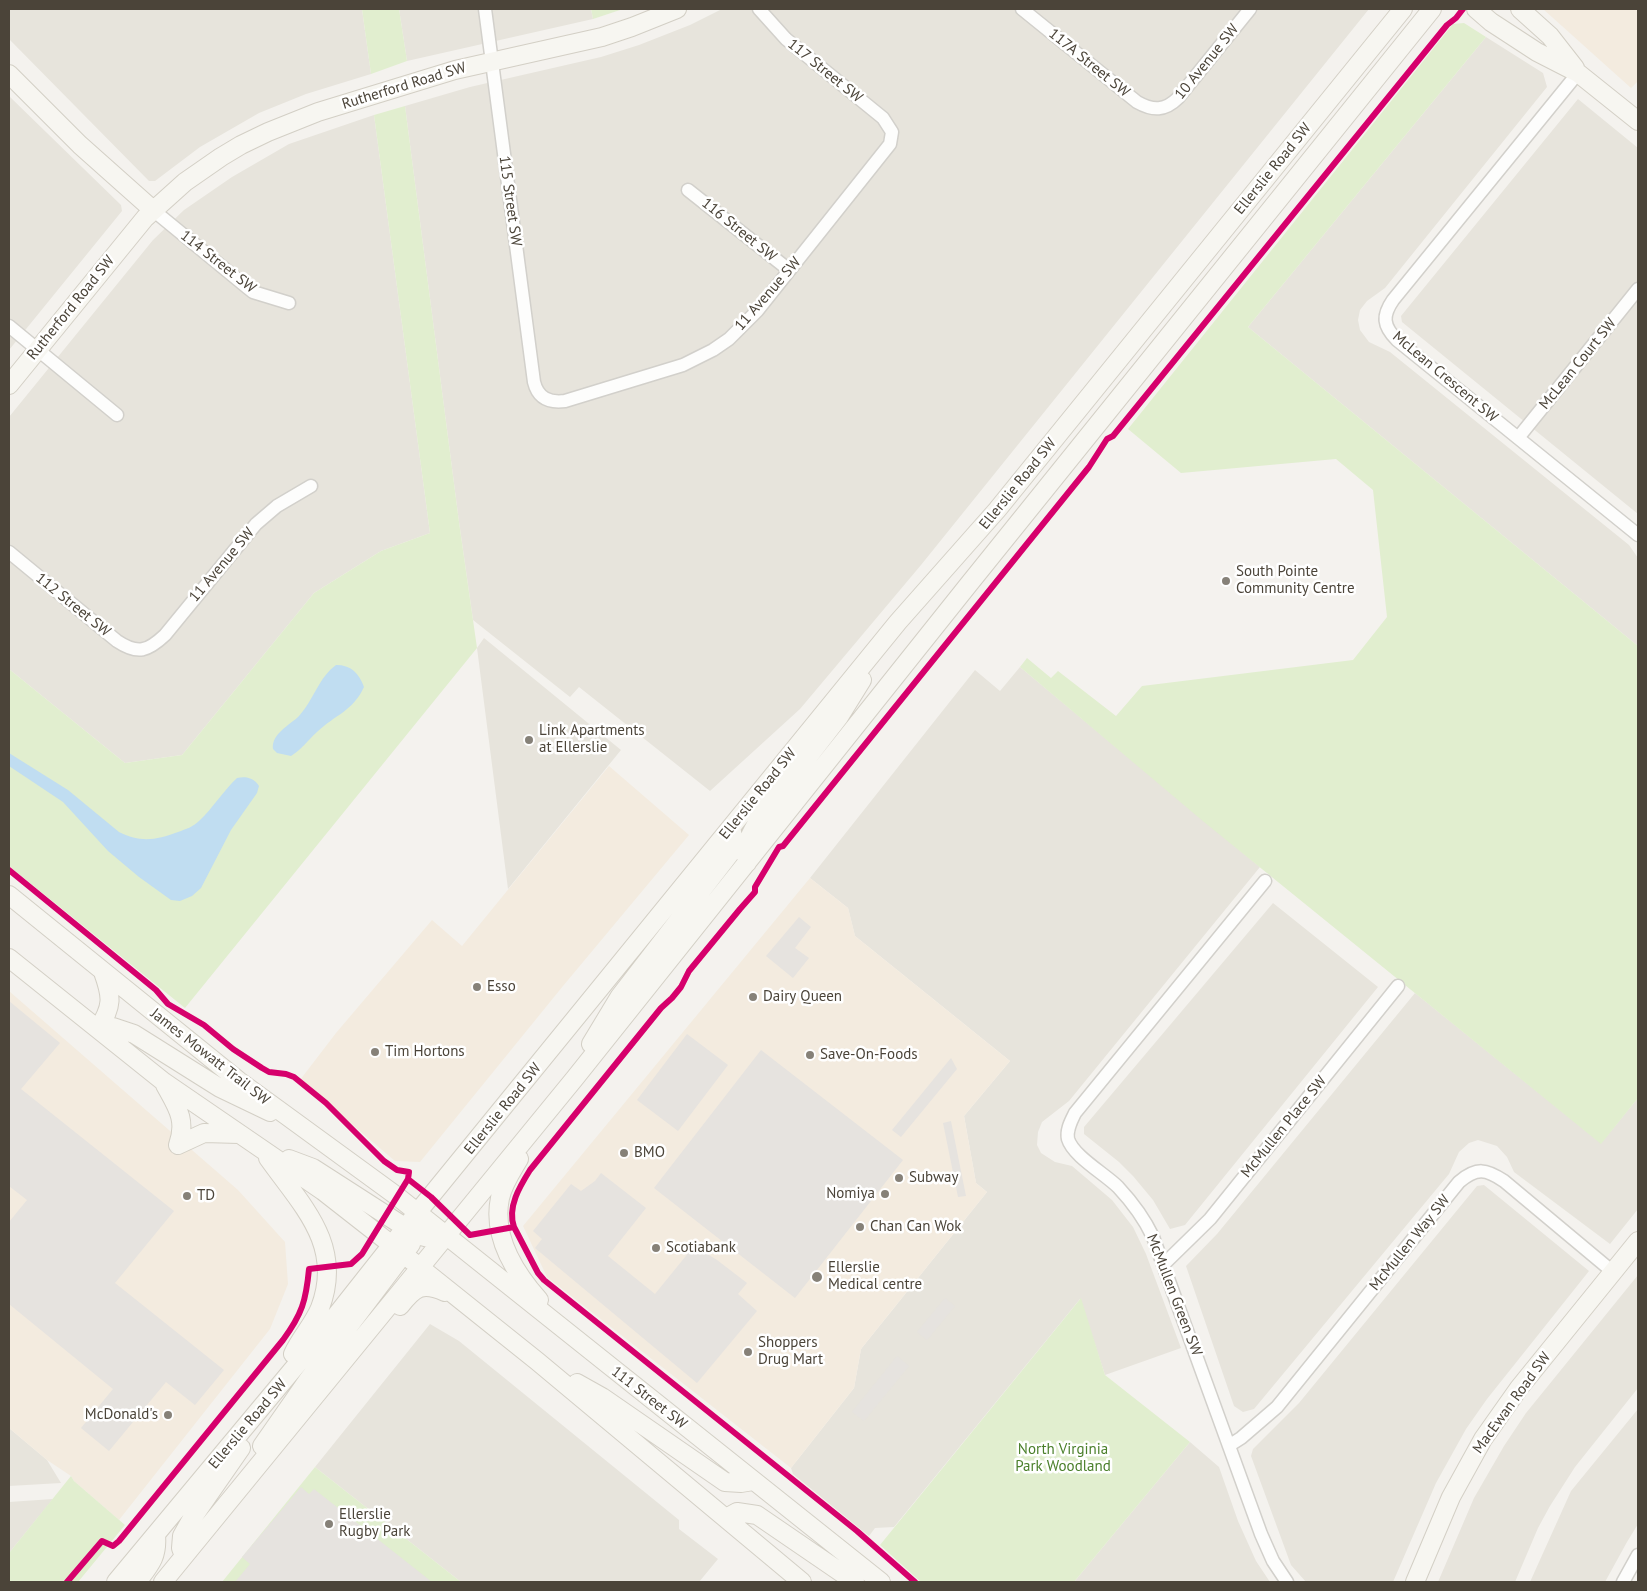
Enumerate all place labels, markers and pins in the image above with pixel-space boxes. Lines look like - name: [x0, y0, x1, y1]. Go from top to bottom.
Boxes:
- place label: South Pointe Community Centre: [1236, 563, 1354, 598]
- marker: South Pointe Community Centre: [1220, 575, 1232, 587]
- place label: Link Apartments at Ellerslie: [539, 722, 645, 757]
- marker: Link Apartments at Ellerslie: [523, 734, 535, 746]
- place label: Esso: [487, 978, 516, 996]
- marker: Esso: [471, 981, 483, 993]
- place label: Dairy Queen: [763, 988, 842, 1006]
- marker: Dairy Queen: [747, 991, 759, 1003]
- place label: Tim Hortons: [385, 1043, 465, 1061]
- marker: Tim Hortons: [369, 1046, 381, 1058]
- place label: Save-On-Foods: [820, 1046, 918, 1064]
- marker: Save-On-Foods: [804, 1049, 816, 1061]
- place label: BMO: [634, 1144, 665, 1162]
- marker: BMO: [618, 1147, 630, 1159]
- place label: Subway: [909, 1169, 958, 1187]
- marker: Subway: [893, 1172, 905, 1184]
- place label: Nomiya: [826, 1185, 875, 1203]
- place label: TD: [197, 1187, 215, 1205]
- marker: Nomiya: [879, 1188, 891, 1200]
- marker: TD: [181, 1190, 193, 1202]
- place label: Chan Can Wok: [870, 1218, 961, 1236]
- marker: Chan Can Wok: [854, 1221, 866, 1233]
- place label: Scotiabank: [666, 1239, 736, 1257]
- marker: Scotiabank: [650, 1242, 662, 1254]
- place label: Ellerslie Medical centre: [828, 1259, 922, 1294]
- marker: Ellerslie Medical centre: [810, 1270, 824, 1284]
- place label: Shoppers Drug Mart: [758, 1334, 823, 1369]
- marker: Shoppers Drug Mart: [742, 1346, 754, 1358]
- place label: McDonald's: [85, 1406, 158, 1424]
- marker: McDonald's: [162, 1409, 174, 1421]
- place label: Ellerslie Rugby Park: [339, 1506, 410, 1541]
- marker: Ellerslie Rugby Park: [323, 1518, 335, 1530]

